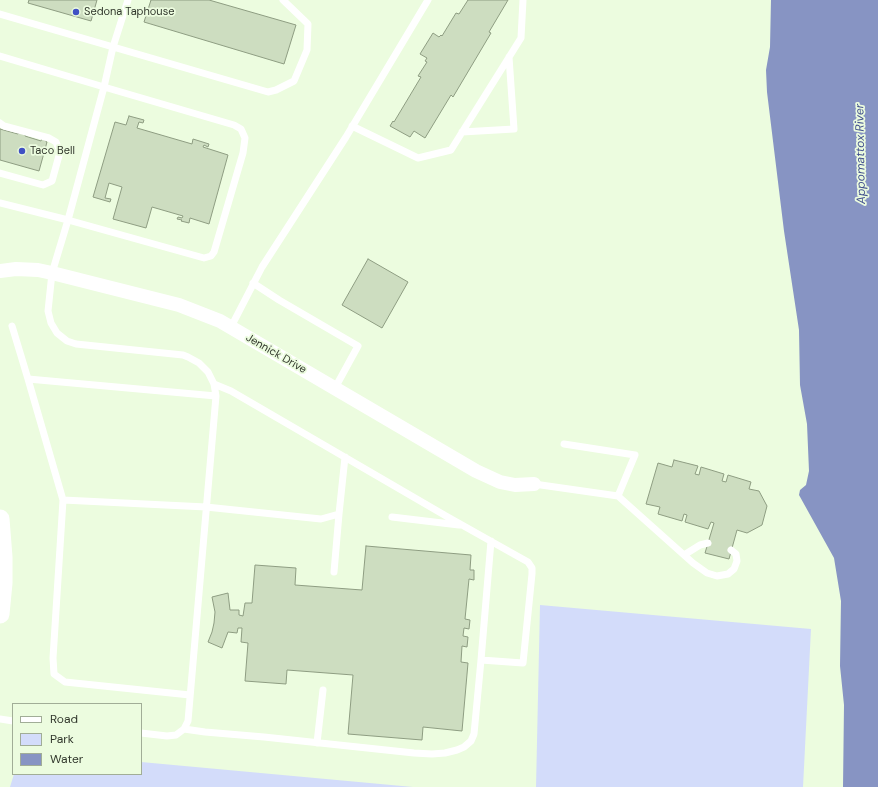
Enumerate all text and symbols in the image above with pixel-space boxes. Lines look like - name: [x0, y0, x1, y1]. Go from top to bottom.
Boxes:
- place label: Sedona Taphouse: [84, 5, 174, 19]
- marker: Sedona Taphouse: [71, 7, 81, 17]
- water label: Appomattox River: [853, 104, 869, 204]
- place label: Taco Bell: [30, 144, 75, 158]
- marker: Taco Bell: [17, 146, 27, 156]
- street label: Jennick Drive: [243, 331, 309, 377]
- legend: [12, 703, 142, 775]
- text: Road: [50, 711, 78, 727]
- text: Park: [50, 731, 74, 747]
- text: Water: [50, 751, 83, 767]

